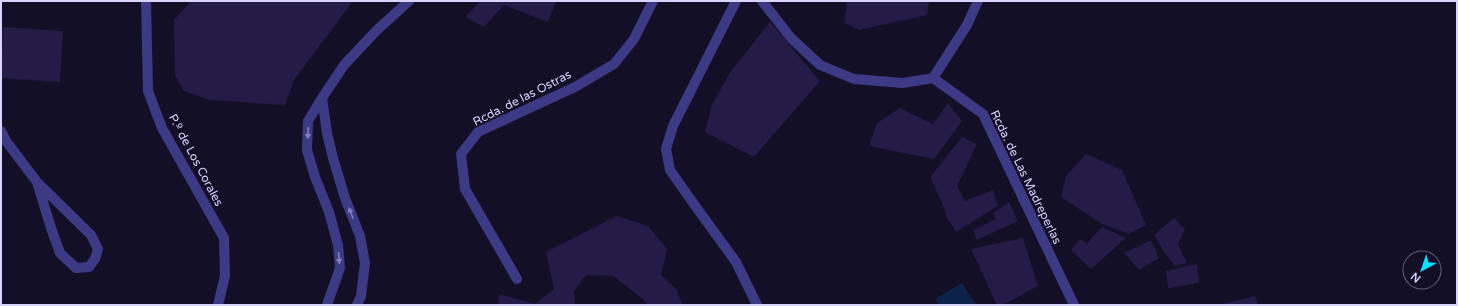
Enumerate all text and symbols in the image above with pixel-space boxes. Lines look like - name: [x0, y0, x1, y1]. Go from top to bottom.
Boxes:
- street label: Rcda. de las Ostras: [470, 67, 574, 129]
- street label: Rcda. de Las Madreperlas: [987, 108, 1065, 246]
- street label: P.º de Los Corales: [166, 111, 226, 209]
- one-way arrow: [304, 127, 311, 139]
- one-way arrow: [348, 208, 354, 219]
- north arrow: [1402, 250, 1442, 290]
- one-way arrow: [336, 252, 342, 264]
- text: N: [1408, 269, 1423, 285]

